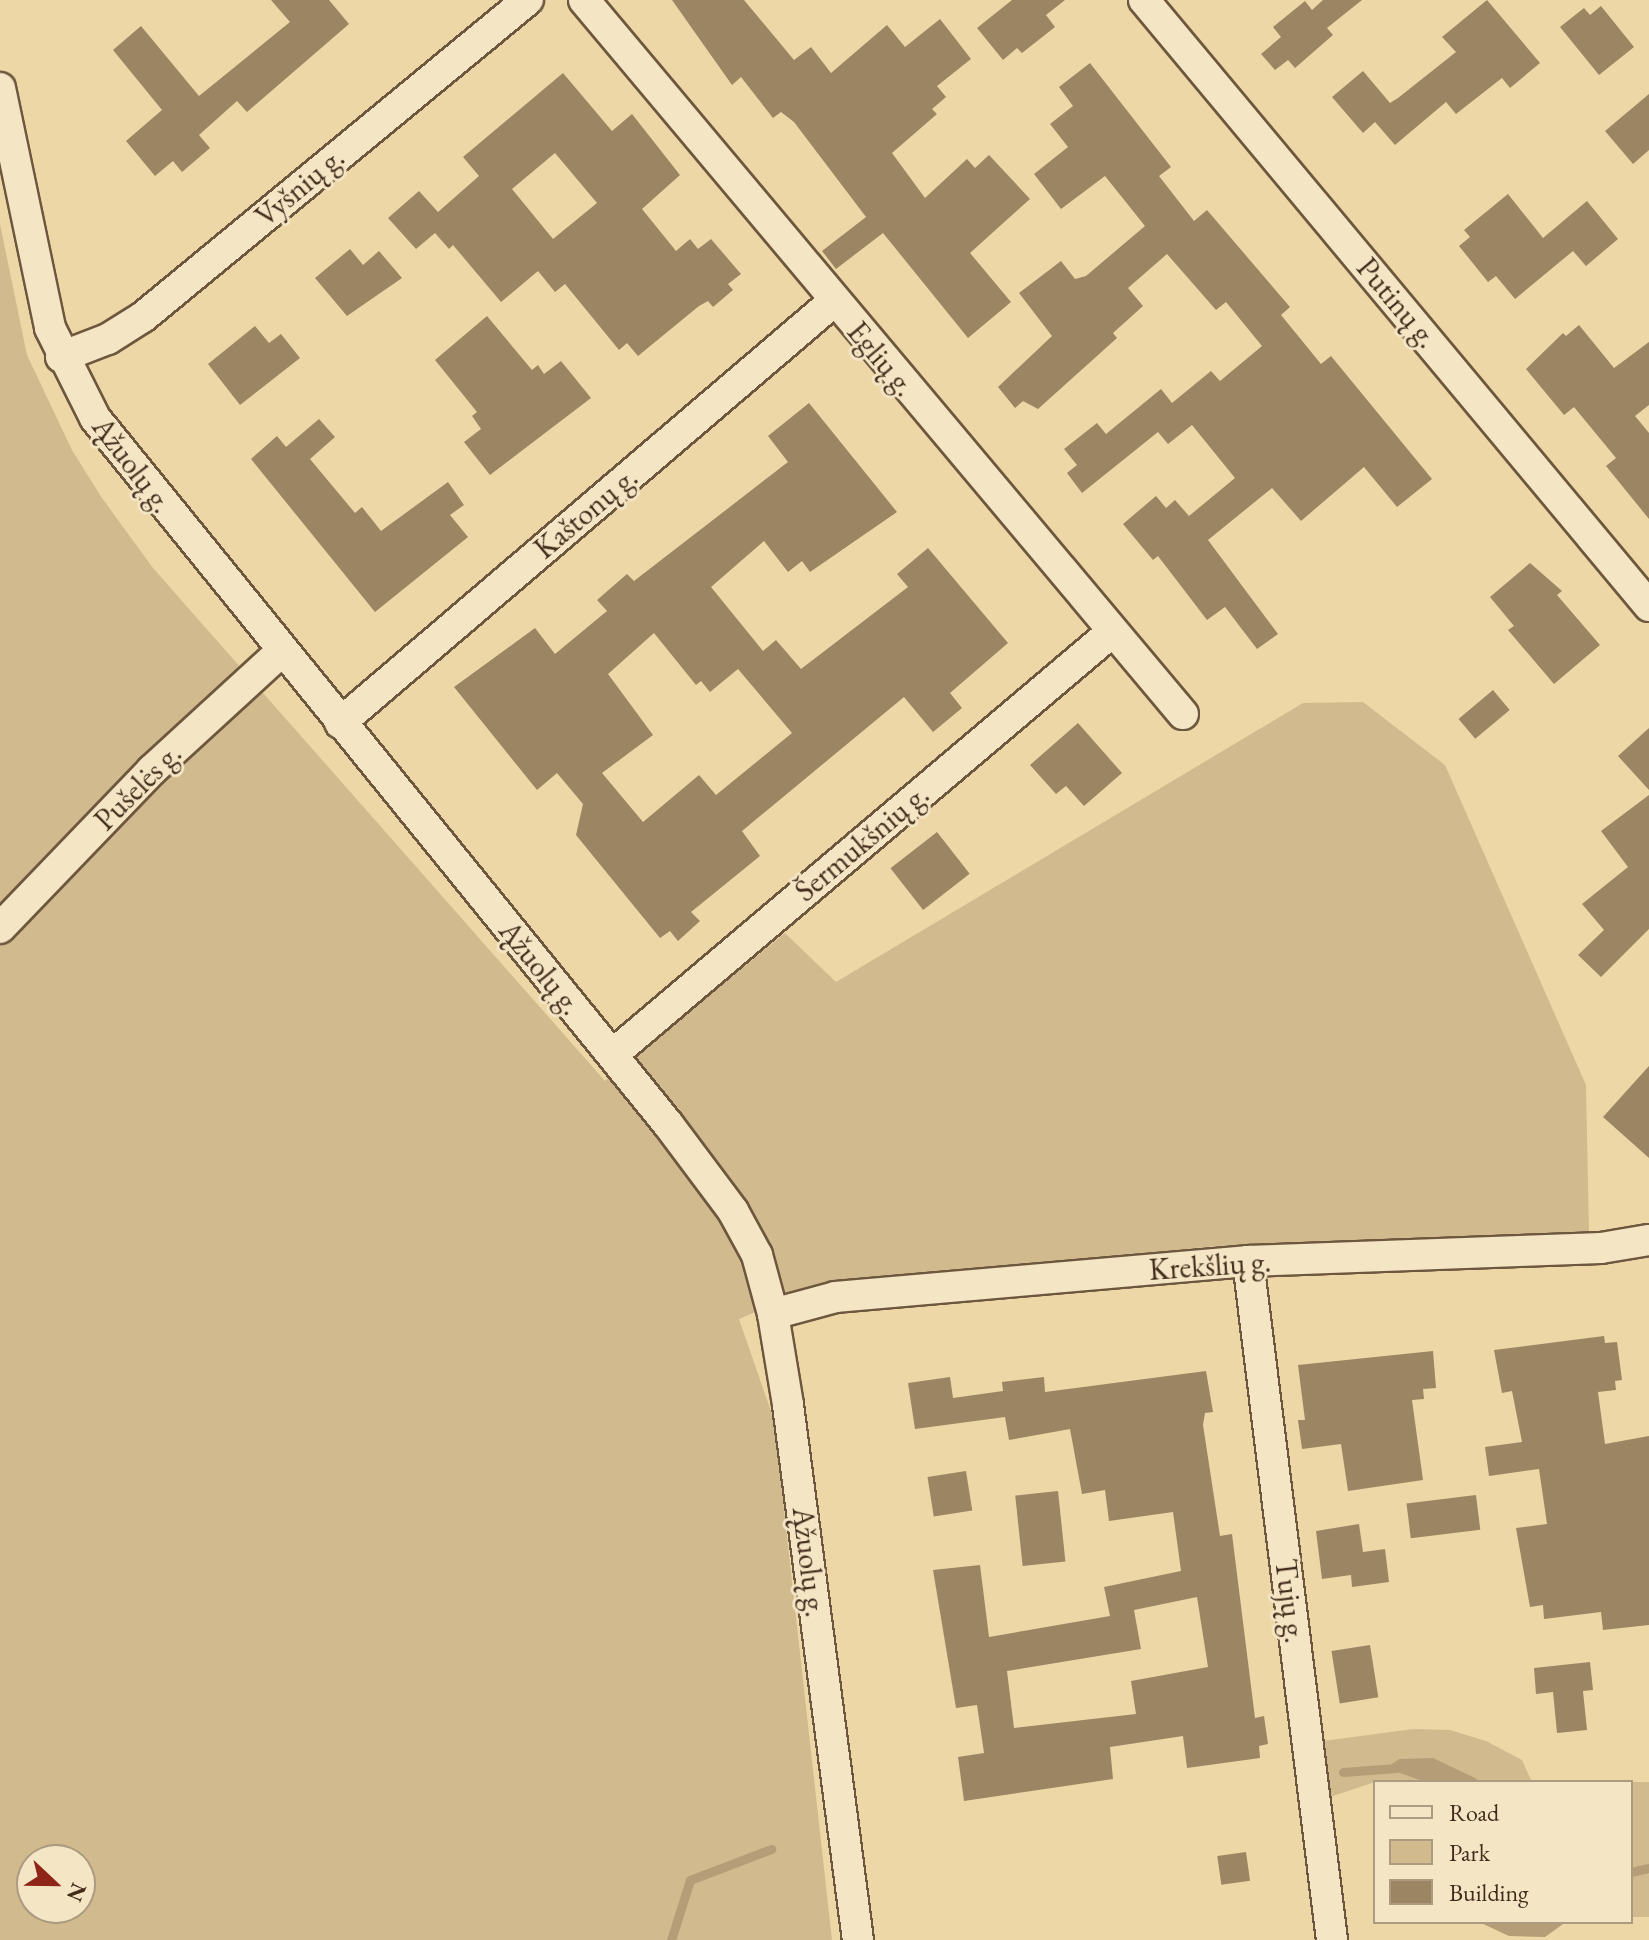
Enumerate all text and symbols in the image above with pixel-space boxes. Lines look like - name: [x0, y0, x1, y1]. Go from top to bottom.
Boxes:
- street label: Vyšnių g.: [248, 139, 352, 235]
- street label: Putinų g.: [1349, 251, 1445, 355]
- street label: Eglių g.: [839, 314, 923, 404]
- street label: Ąžuolų g.: [84, 410, 180, 520]
- street label: Kaštonų g.: [527, 459, 645, 567]
- street label: Pušelės g.: [87, 736, 189, 838]
- street label: Šermukšnių g.: [788, 777, 936, 909]
- street label: Ąžuolų g.: [491, 914, 589, 1022]
- street label: Krekšlių g.: [1148, 1244, 1272, 1288]
- street label: Ąžuolų g.: [784, 1505, 834, 1619]
- street label: Tujų g.: [1267, 1557, 1313, 1645]
- legend: [1373, 1780, 1633, 1924]
- text: Road: [1449, 1797, 1499, 1828]
- text: Park: [1449, 1837, 1490, 1868]
- north arrow: [16, 1844, 96, 1924]
- text: Building: [1449, 1877, 1529, 1908]
- text: N: [60, 1879, 94, 1906]

